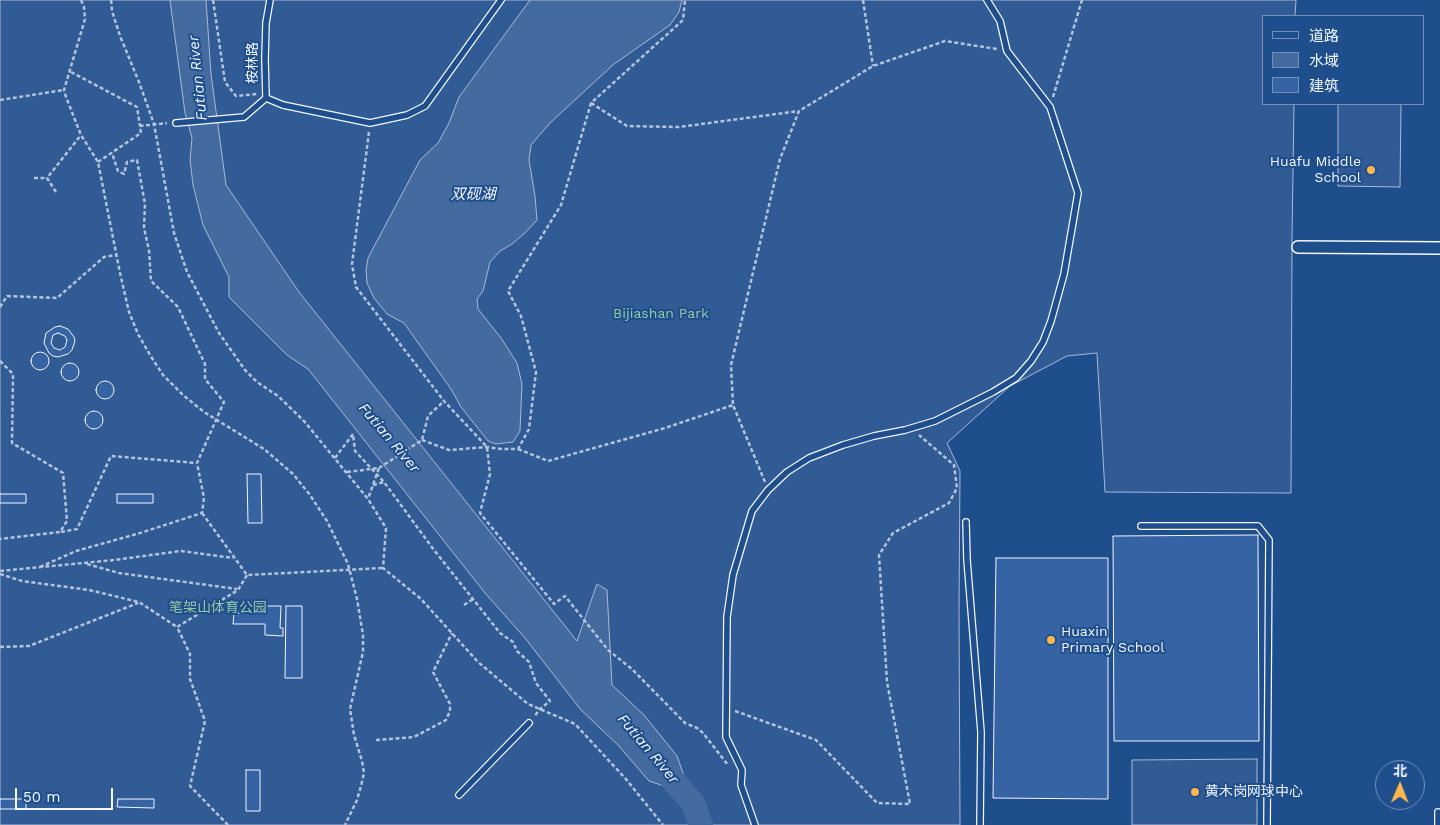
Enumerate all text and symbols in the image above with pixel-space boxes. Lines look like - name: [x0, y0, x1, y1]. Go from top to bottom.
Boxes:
- legend: [1262, 15, 1425, 105]
- text: 道路: [1309, 27, 1339, 45]
- water label: Futian River: [185, 34, 211, 122]
- street label: 桉林路: [245, 42, 261, 84]
- text: 水域: [1309, 52, 1339, 70]
- text: 建筑: [1309, 77, 1339, 95]
- place label: Huafu Middle School: [1270, 154, 1361, 186]
- marker: Huafu Middle School: [1365, 164, 1377, 176]
- water label: 双砚湖: [451, 186, 495, 204]
- park label: Bijiashan Park: [613, 306, 709, 322]
- water label: Futian River: [355, 399, 423, 477]
- park label: 笔架山体育公园: [169, 600, 267, 616]
- place label: Huaxin Primary School: [1061, 624, 1165, 656]
- marker: Huaxin Primary School: [1045, 634, 1057, 646]
- water label: Futian River: [614, 710, 682, 788]
- north arrow: [1375, 760, 1425, 810]
- text: 北: [1393, 763, 1407, 779]
- scale bar: [18, 778, 115, 810]
- place label: 黄木岗网球中心: [1205, 784, 1303, 800]
- marker: 黄木岗网球中心: [1189, 786, 1201, 798]
- text: 50 m: [23, 788, 60, 806]

